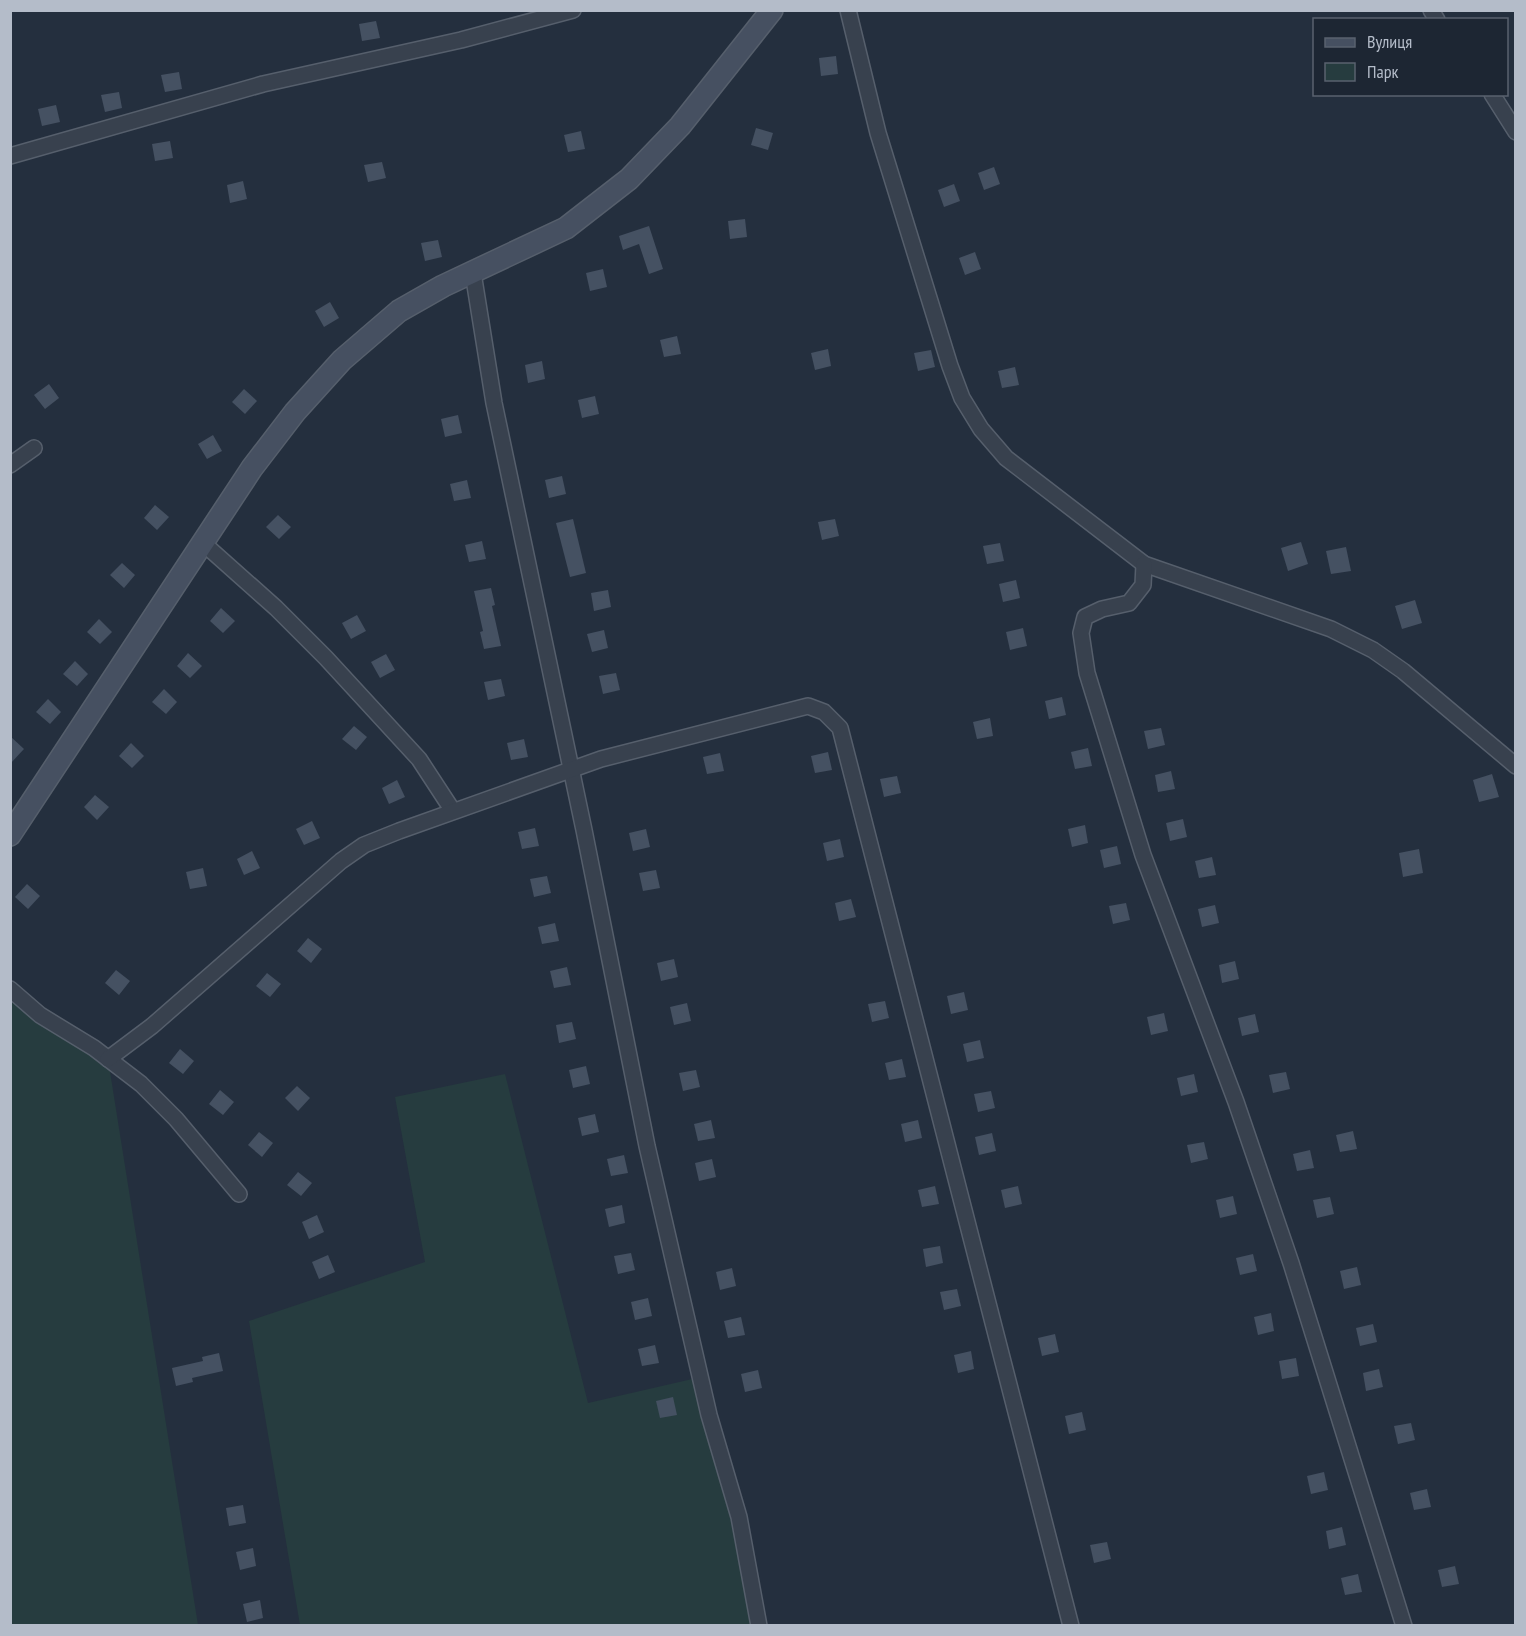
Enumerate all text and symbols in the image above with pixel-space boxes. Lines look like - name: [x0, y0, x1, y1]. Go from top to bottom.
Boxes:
- legend: [1313, 18, 1508, 96]
- text: Вулиця: [1367, 30, 1412, 53]
- text: Парк: [1367, 60, 1398, 83]

